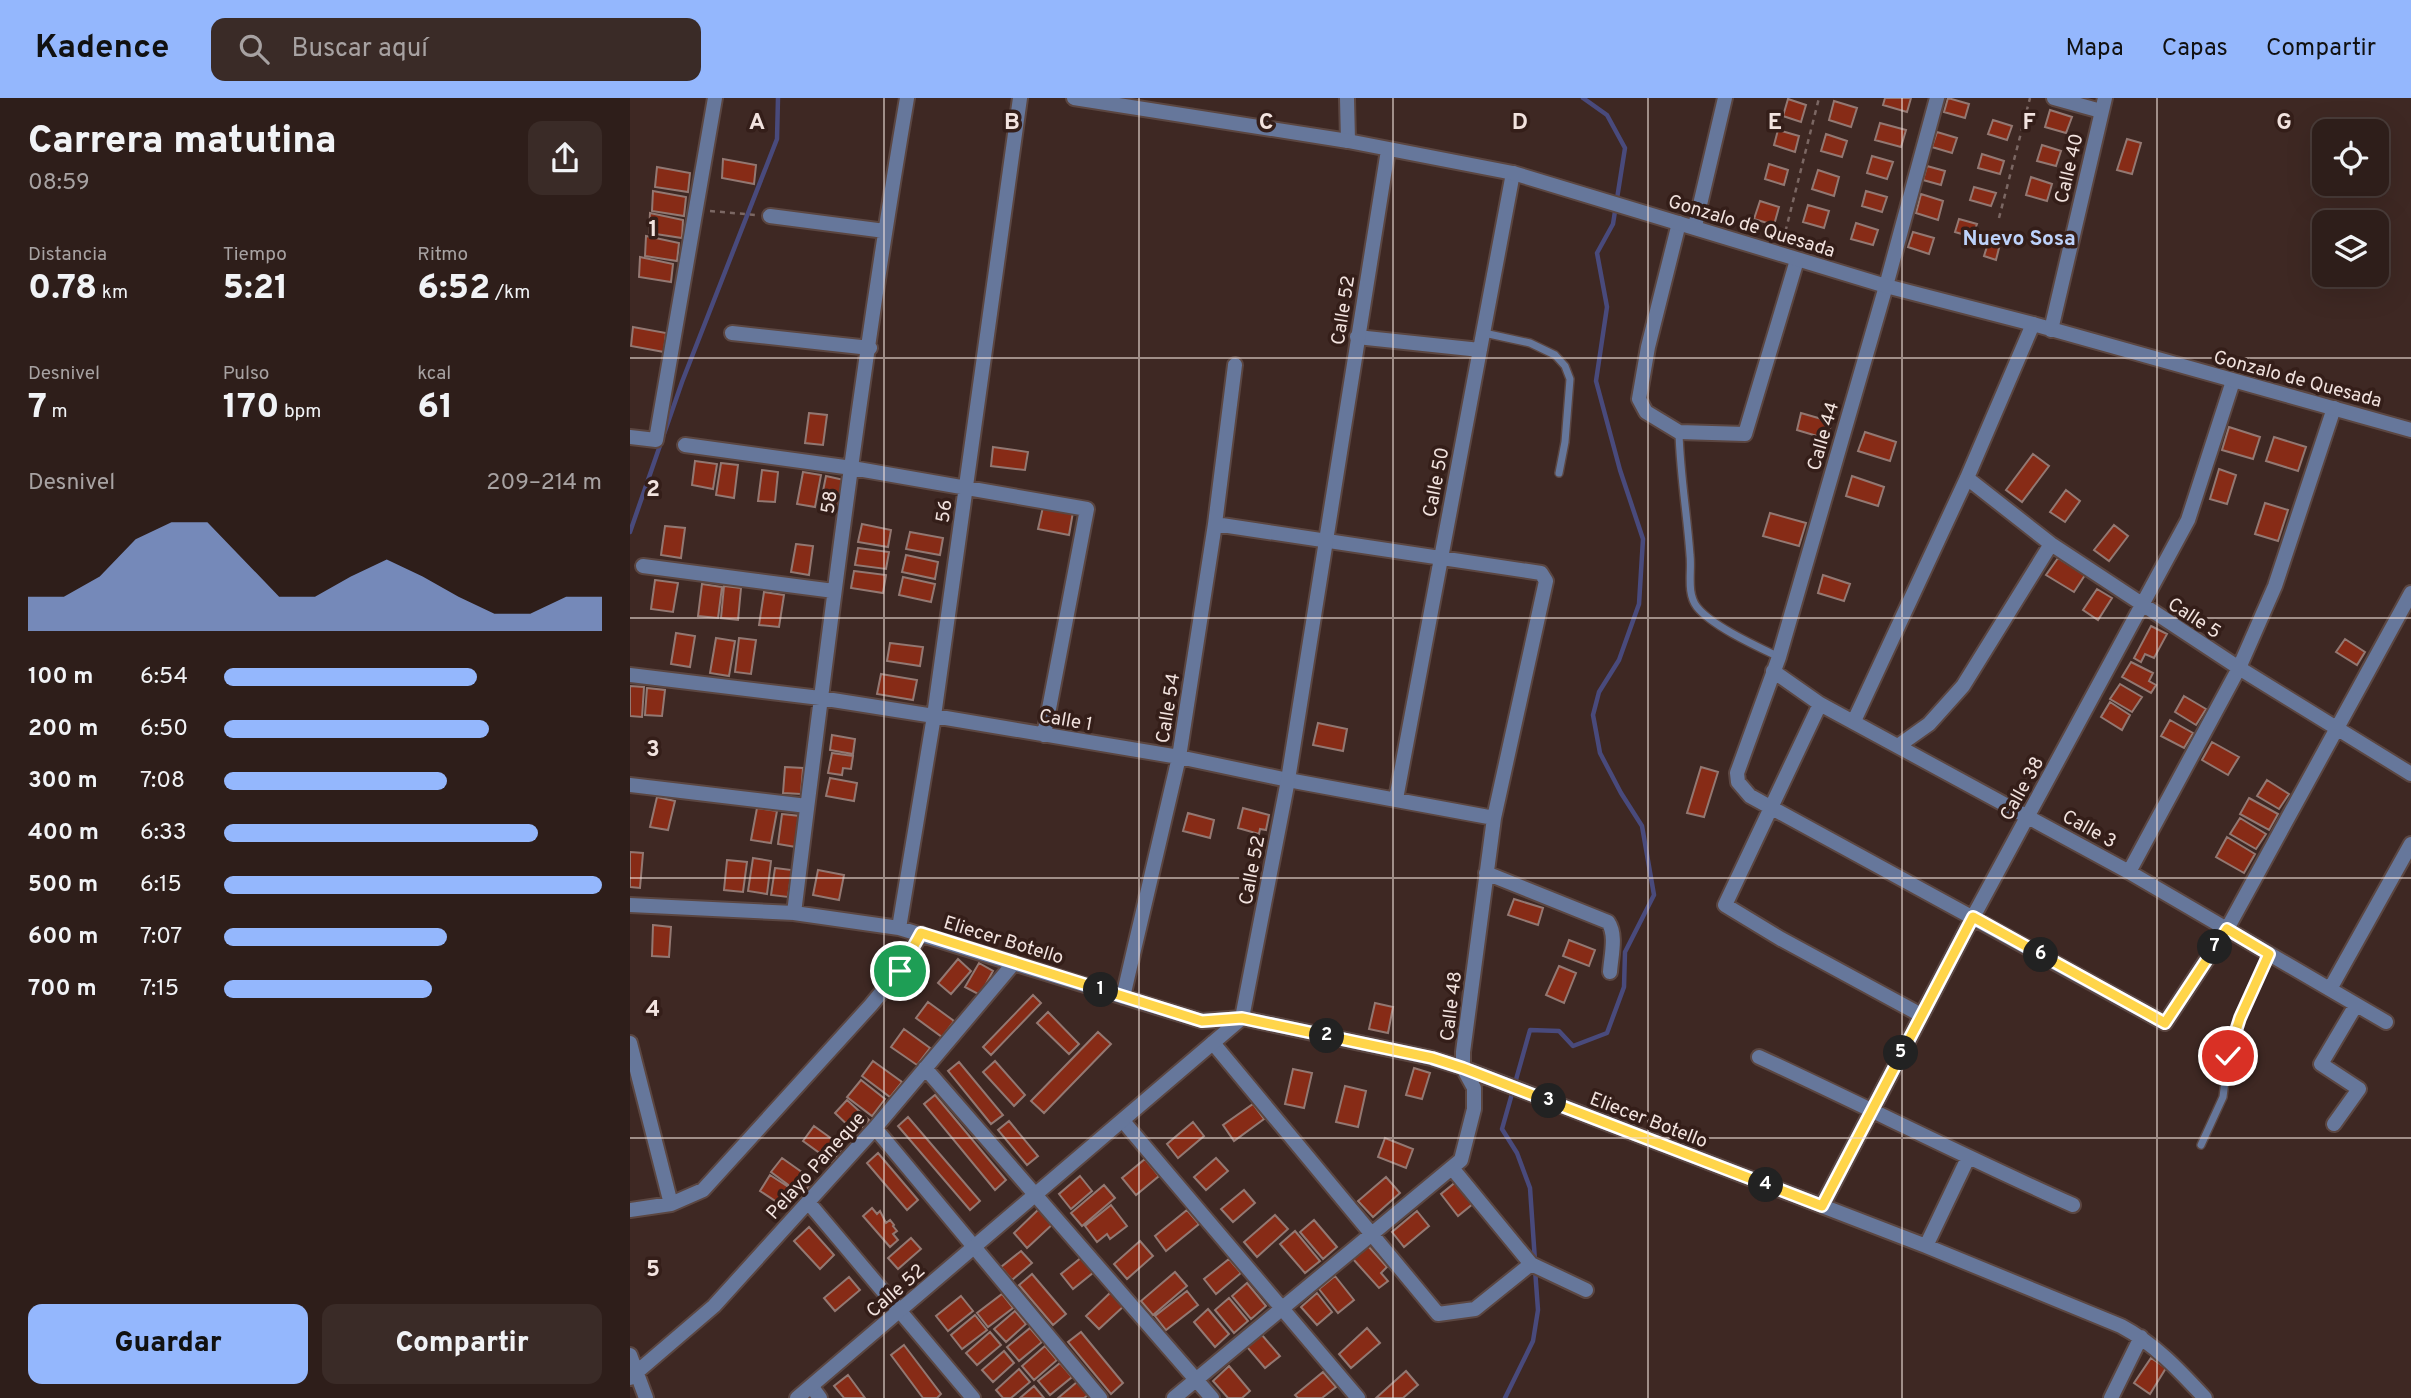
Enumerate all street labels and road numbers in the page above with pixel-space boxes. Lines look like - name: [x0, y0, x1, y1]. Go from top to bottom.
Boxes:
- street label: Calle 40: [2050, 131, 2090, 206]
- street label: Gonzalo de Quesada: [1665, 190, 1838, 264]
- street label: Calle 52: [1327, 274, 1361, 347]
- street label: Gonzalo de Quesada: [2211, 346, 2384, 414]
- street label: Calle 44: [1803, 399, 1845, 474]
- street label: Calle 50: [1418, 445, 1456, 519]
- street label: 58: [816, 489, 843, 516]
- street label: 56: [931, 498, 958, 524]
- street label: Calle 5: [2163, 593, 2225, 645]
- street label: Calle 54: [1152, 671, 1186, 745]
- street label: Calle 1: [1037, 704, 1094, 737]
- street label: Calle 38: [1995, 753, 2050, 825]
- street label: Calle 3: [2058, 805, 2120, 854]
- street label: Calle 52: [1234, 834, 1271, 907]
- street label: Eliecer Botello: [940, 911, 1066, 971]
- street label: Calle 48: [1436, 970, 1468, 1043]
- street label: Eliecer Botello: [1586, 1087, 1711, 1154]
- street label: Pelayo Paneque: [762, 1107, 871, 1225]
- street label: Calle 52: [862, 1259, 931, 1324]

